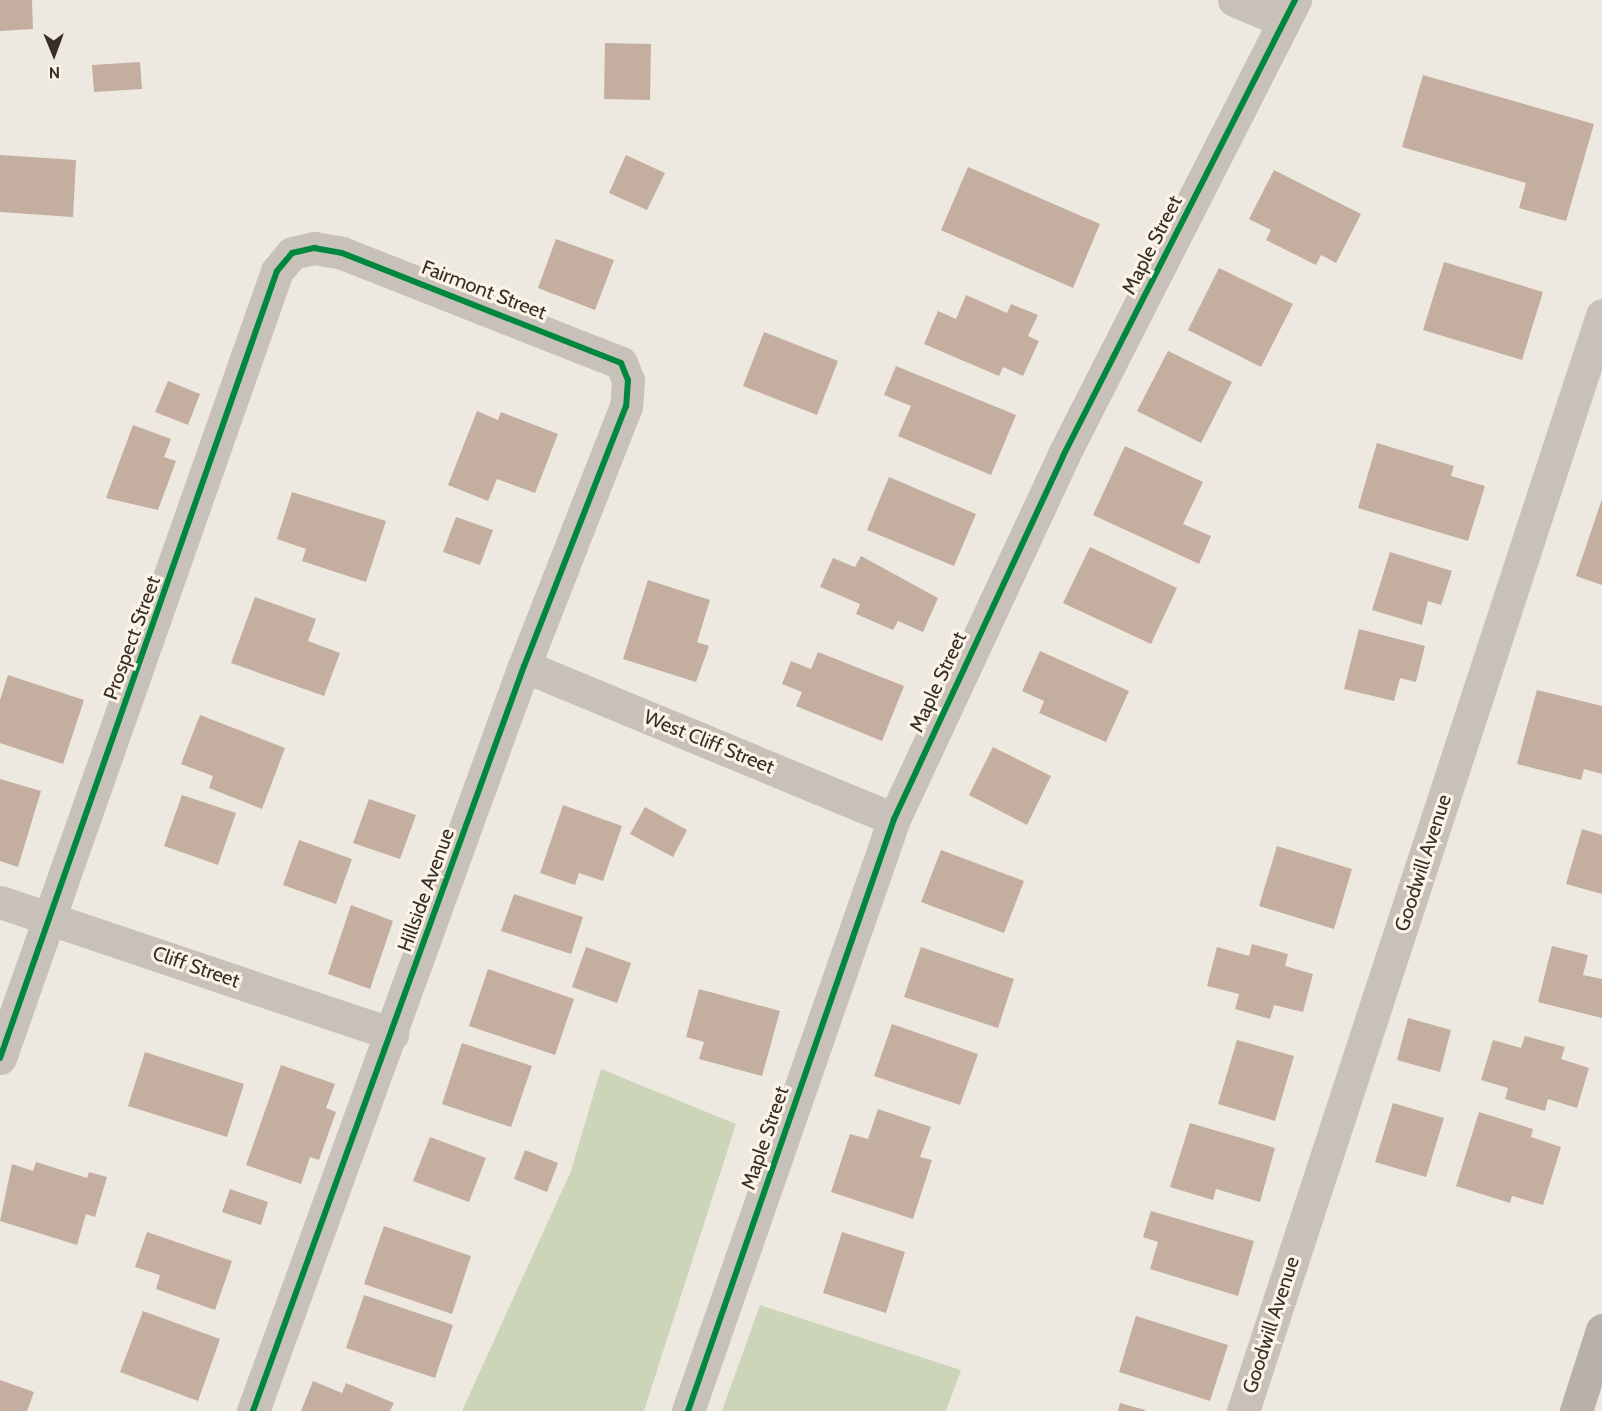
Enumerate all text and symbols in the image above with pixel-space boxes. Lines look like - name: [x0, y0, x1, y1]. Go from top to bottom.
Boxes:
- north arrow: [24, 24, 84, 84]
- text: N: [49, 63, 60, 82]
- street label: Maple Street: [1117, 192, 1187, 298]
- street label: Fairmont Street: [418, 255, 550, 325]
- street label: Prospect Street: [99, 573, 165, 703]
- street label: Maple Street: [904, 628, 972, 736]
- street label: West Cliff Street: [640, 705, 778, 779]
- street label: Goodwill Avenue: [1390, 792, 1456, 934]
- street label: Hillside Avenue: [393, 825, 459, 955]
- street label: Cliff Street: [149, 941, 243, 993]
- street label: Maple Street: [736, 1083, 794, 1193]
- street label: Goodwill Avenue: [1238, 1254, 1304, 1396]

